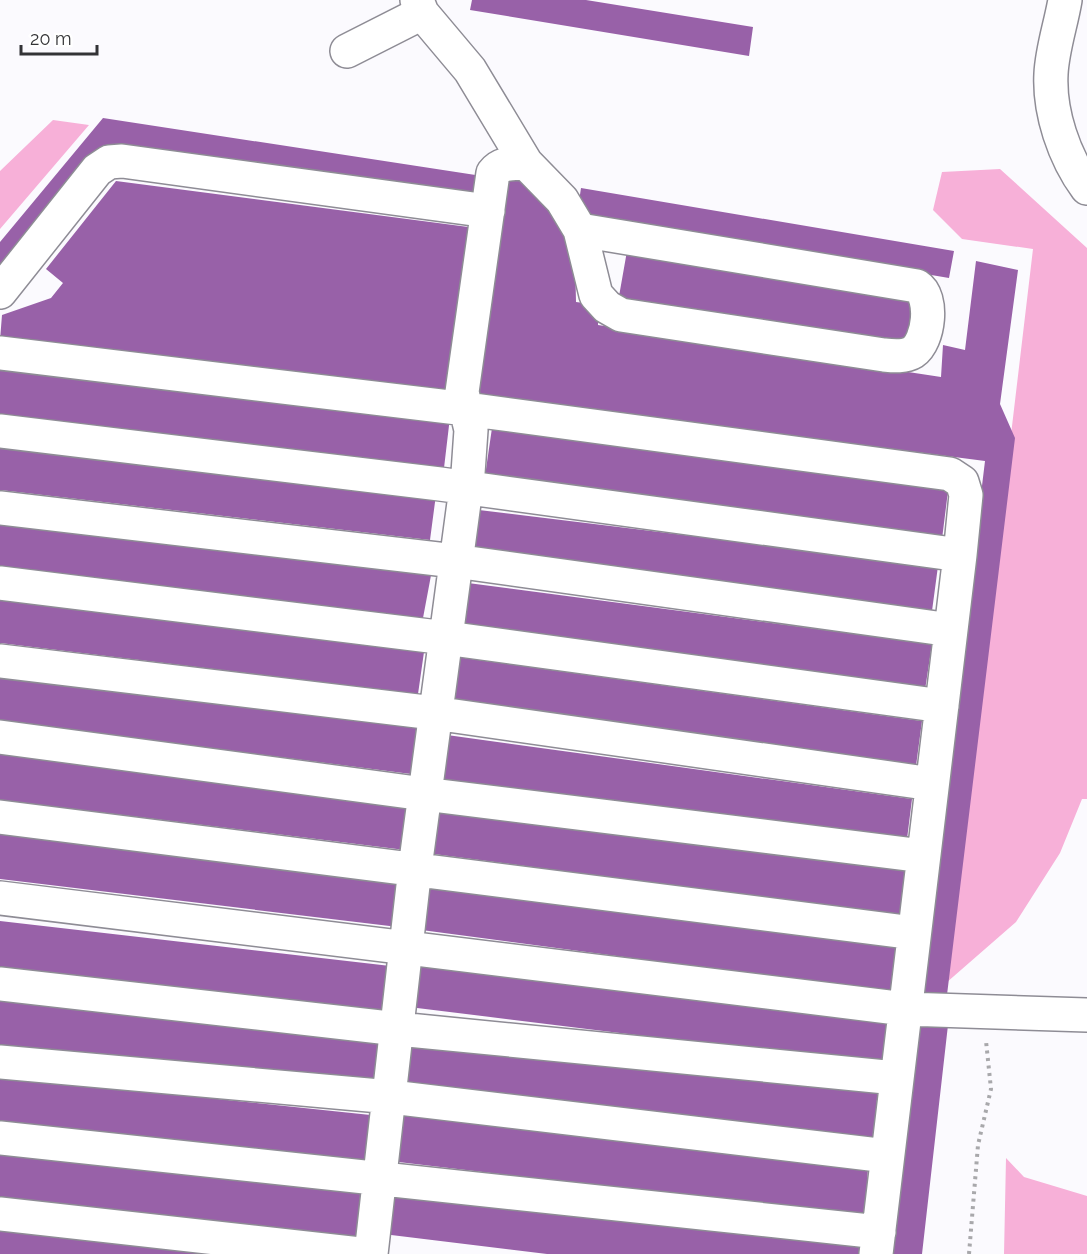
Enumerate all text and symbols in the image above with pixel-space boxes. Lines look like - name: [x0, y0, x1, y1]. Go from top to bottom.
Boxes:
- scale bar: [21, 18, 98, 56]
- text: 20 m: [30, 28, 72, 49]

